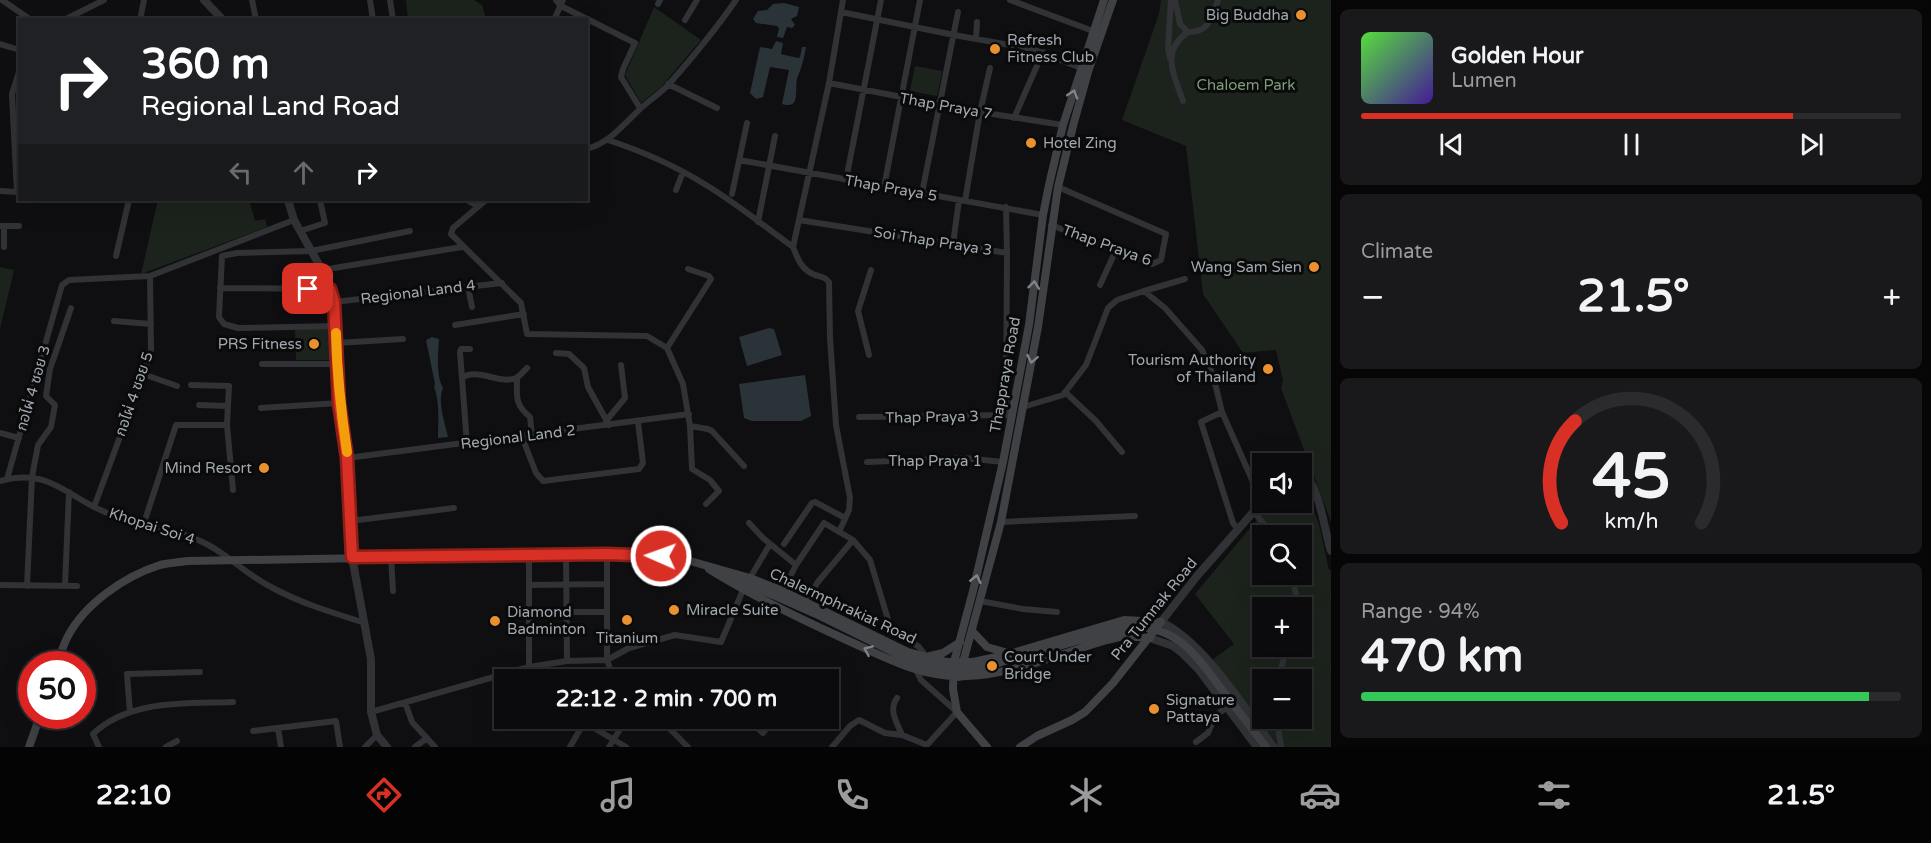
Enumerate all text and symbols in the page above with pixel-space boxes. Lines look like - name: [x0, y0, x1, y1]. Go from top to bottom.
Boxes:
- place label: Big Buddha: [1206, 6, 1289, 24]
- marker: Big Buddha: [1294, 8, 1308, 22]
- place label: Refresh Fitness Club: [1007, 31, 1094, 66]
- text: 360 m: [141, 39, 270, 90]
- icon: right: [42, 42, 120, 120]
- marker: Refresh Fitness Club: [988, 42, 1002, 56]
- text: Golden Hour: [1451, 43, 1583, 69]
- text: Lumen: [1451, 69, 1517, 93]
- park label: Chaloem Park: [1196, 76, 1296, 94]
- street label: Thap Praya 7: [898, 89, 994, 123]
- one-way arrow: [1066, 89, 1078, 100]
- text: Regional Land Road: [141, 90, 400, 123]
- icon: previous: [1435, 128, 1468, 161]
- icon: pause: [1615, 128, 1648, 161]
- icon: next: [1795, 128, 1828, 161]
- place label: Hotel Zing: [1043, 134, 1117, 152]
- marker: Hotel Zing: [1024, 136, 1038, 150]
- icon: left: [224, 156, 257, 189]
- icon: ahead: [287, 156, 320, 189]
- icon: right: [350, 156, 383, 189]
- street label: Thap Praya 5: [843, 171, 939, 205]
- street label: Thap Praya 6: [1060, 221, 1154, 269]
- street label: Soi Thap Praya 3: [872, 223, 994, 259]
- text: Climate: [1361, 240, 1433, 264]
- place label: Wang Sam Sien: [1191, 258, 1302, 276]
- marker: Wang Sam Sien: [1307, 260, 1321, 274]
- pin: [282, 263, 333, 314]
- text: 21.5°: [1577, 270, 1690, 324]
- icon: arrive: [291, 272, 324, 305]
- street label: Regional Land 4: [359, 276, 477, 308]
- text: −: [1361, 278, 1385, 317]
- text: +: [1882, 278, 1901, 317]
- one-way arrow: [1027, 280, 1040, 289]
- street label: Thappraya Road: [986, 316, 1024, 434]
- place label: PRS Fitness: [218, 335, 302, 353]
- marker: PRS Fitness: [307, 337, 321, 351]
- street label: กอไผ่ 4 ซอย 3: [12, 343, 54, 433]
- street label: กอไผ่ 4 ซอย 5: [111, 349, 157, 439]
- place label: Tourism Authority of Thailand: [1128, 351, 1256, 386]
- one-way arrow: [1026, 353, 1039, 363]
- marker: Tourism Authority of Thailand: [1261, 362, 1275, 376]
- street label: Thap Praya 3: [885, 407, 979, 427]
- street label: Regional Land 2: [459, 421, 577, 453]
- text: 45: [1592, 440, 1670, 515]
- street label: Thap Praya 1: [888, 452, 982, 470]
- map controls: [1252, 453, 1312, 729]
- button: sound: [1252, 453, 1312, 513]
- place label: Mind Resort: [164, 459, 252, 477]
- marker: Mind Resort: [257, 461, 271, 475]
- street label: Khopai Soi 4: [107, 504, 197, 548]
- text: km/h: [1604, 508, 1658, 534]
- position arrow: [629, 524, 693, 588]
- button: search: [1252, 525, 1312, 585]
- street label: Pra Tumnak Road: [1107, 554, 1201, 664]
- street label: Chalermphrakiat Road: [767, 564, 919, 648]
- one-way arrow: [969, 574, 982, 584]
- button: +: [1252, 597, 1312, 657]
- text: Range · 94%: [1361, 600, 1480, 624]
- place label: Miracle Suite: [686, 601, 778, 619]
- place label: Diamond Badminton: [507, 603, 586, 638]
- marker: Miracle Suite: [667, 603, 681, 617]
- marker: Titanium: [620, 613, 634, 627]
- marker: Diamond Badminton: [488, 614, 502, 628]
- place label: Titanium: [596, 629, 658, 647]
- text: 470 km: [1361, 630, 1523, 684]
- one-way arrow: [863, 645, 874, 657]
- place label: Court Under Bridge: [1004, 648, 1092, 683]
- speed limit sign: 50: [18, 651, 96, 729]
- marker: Court Under Bridge: [985, 659, 999, 673]
- button: −: [1252, 669, 1312, 729]
- text: 22:12 · 2 min · 700 m: [556, 686, 777, 712]
- place label: Signature Pattaya: [1166, 691, 1235, 726]
- marker: Signature Pattaya: [1147, 702, 1161, 716]
- icon: directions: [363, 774, 405, 816]
- icon: music: [597, 774, 639, 816]
- icon: phone: [831, 774, 873, 816]
- icon: climate: [1065, 774, 1107, 816]
- icon: car: [1299, 774, 1341, 816]
- icon: filters: [1533, 774, 1575, 816]
- text: 22:10: [96, 779, 171, 812]
- text: 21.5°: [1767, 779, 1835, 812]

